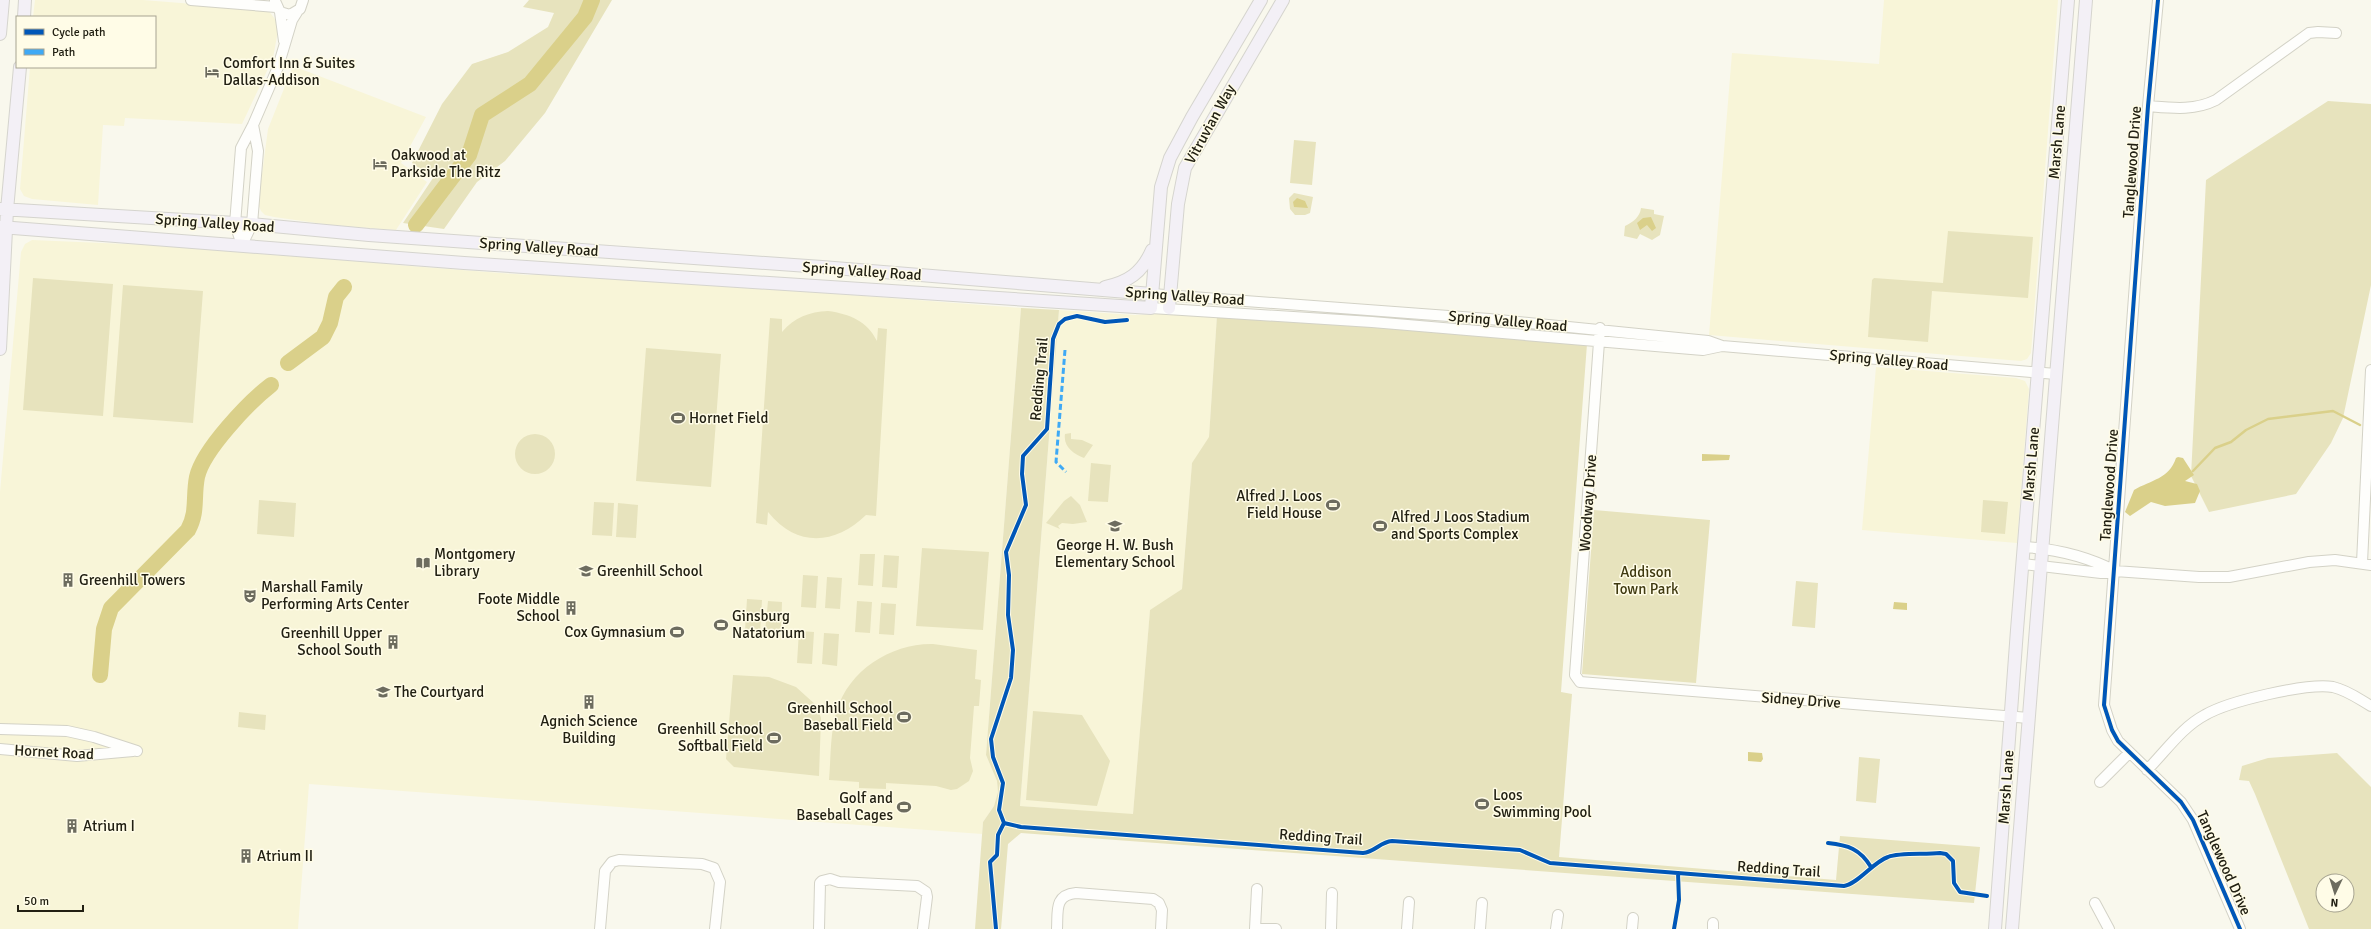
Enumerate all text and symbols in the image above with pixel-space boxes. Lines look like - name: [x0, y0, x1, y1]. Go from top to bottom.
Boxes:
- legend: [16, 16, 156, 68]
- text: Cycle path: [52, 25, 105, 40]
- text: Path: [52, 45, 75, 60]
- place label: Comfort Inn & Suites Dallas-Addison: [223, 54, 356, 89]
- hotel icon: Comfort Inn & Suites Dallas-Addison: [204, 64, 220, 80]
- street label: Vitruvian Way: [1181, 81, 1239, 167]
- street label: Marsh Lane: [2045, 104, 2069, 180]
- street label: Tanglewood Drive: [2119, 105, 2145, 219]
- place label: Oakwood at Parkside The Ritz: [391, 146, 501, 181]
- hotel icon: Oakwood at Parkside The Ritz: [372, 156, 388, 172]
- street label: Spring Valley Road: [155, 210, 275, 236]
- street label: Spring Valley Road: [479, 234, 599, 260]
- street label: Spring Valley Road: [802, 258, 922, 284]
- street label: Spring Valley Road: [1125, 283, 1245, 309]
- street label: Spring Valley Road: [1448, 307, 1568, 335]
- street label: Redding Trail: [1026, 336, 1052, 422]
- street label: Spring Valley Road: [1829, 346, 1949, 374]
- place label: Hornet Field: [689, 409, 768, 427]
- sports icon: Hornet Field: [670, 410, 686, 426]
- street label: Marsh Lane: [2019, 426, 2043, 502]
- street label: Tanglewood Drive: [2096, 428, 2122, 542]
- street label: Woodway Drive: [1576, 454, 1600, 552]
- place label: Alfred J. Loos Field House: [1236, 487, 1322, 522]
- sports icon: Alfred J. Loos Field House: [1325, 497, 1341, 513]
- place label: Alfred J Loos Stadium and Sports Complex: [1391, 508, 1530, 543]
- school or university icon: George H. W. Bush Elementary School: [1107, 518, 1123, 534]
- sports icon: Alfred J Loos Stadium and Sports Complex: [1372, 518, 1388, 534]
- place label: George H. W. Bush Elementary School: [1055, 536, 1175, 571]
- place label: Montgomery Library: [434, 545, 515, 580]
- library icon: Montgomery Library: [415, 555, 431, 571]
- place label: Greenhill School: [597, 562, 703, 580]
- school or university icon: Greenhill School: [578, 563, 594, 579]
- park label: Addison Town Park: [1614, 563, 1679, 598]
- place label: Greenhill Towers: [79, 571, 186, 589]
- building icon: Greenhill Towers: [60, 572, 76, 588]
- place label: Marshall Family Performing Arts Center: [261, 578, 410, 613]
- theatre icon: Marshall Family Performing Arts Center: [242, 588, 258, 604]
- place label: Foote Middle School: [477, 590, 560, 625]
- building icon: Foote Middle School: [563, 600, 579, 616]
- place label: Ginsburg Natatorium: [732, 607, 805, 642]
- sports icon: Ginsburg Natatorium: [713, 617, 729, 633]
- place label: Cox Gymnasium: [564, 623, 666, 641]
- place label: Greenhill Upper School South: [281, 624, 382, 659]
- sports icon: Cox Gymnasium: [669, 624, 685, 640]
- building icon: Greenhill Upper School South: [385, 634, 401, 650]
- place label: The Courtyard: [394, 683, 484, 701]
- school or university icon: The Courtyard: [375, 684, 391, 700]
- street label: Sidney Drive: [1761, 688, 1841, 712]
- building icon: Agnich Science Building: [581, 694, 597, 710]
- place label: Greenhill School Baseball Field: [787, 699, 893, 734]
- sports icon: Greenhill School Baseball Field: [896, 709, 912, 725]
- place label: Agnich Science Building: [540, 712, 638, 747]
- place label: Greenhill School Softball Field: [657, 720, 763, 755]
- sports icon: Greenhill School Softball Field: [766, 730, 782, 746]
- street label: Hornet Road: [14, 741, 94, 763]
- street label: Marsh Lane: [1994, 749, 2018, 825]
- place label: Loos Swimming Pool: [1493, 786, 1592, 821]
- place label: Golf and Baseball Cages: [796, 789, 893, 824]
- sports icon: Loos Swimming Pool: [1474, 796, 1490, 812]
- sports icon: Golf and Baseball Cages: [896, 799, 912, 815]
- street label: Tanglewood Drive: [2193, 808, 2255, 918]
- place label: Atrium I: [83, 817, 135, 835]
- building icon: Atrium I: [64, 818, 80, 834]
- street label: Redding Trail: [1279, 825, 1363, 849]
- place label: Atrium II: [257, 847, 313, 865]
- building icon: Atrium II: [238, 848, 254, 864]
- street label: Redding Trail: [1737, 857, 1821, 881]
- north arrow: [2315, 873, 2355, 913]
- scale bar: [18, 887, 83, 913]
- text: 50 m: [24, 894, 49, 909]
- text: N: [2330, 896, 2339, 909]

